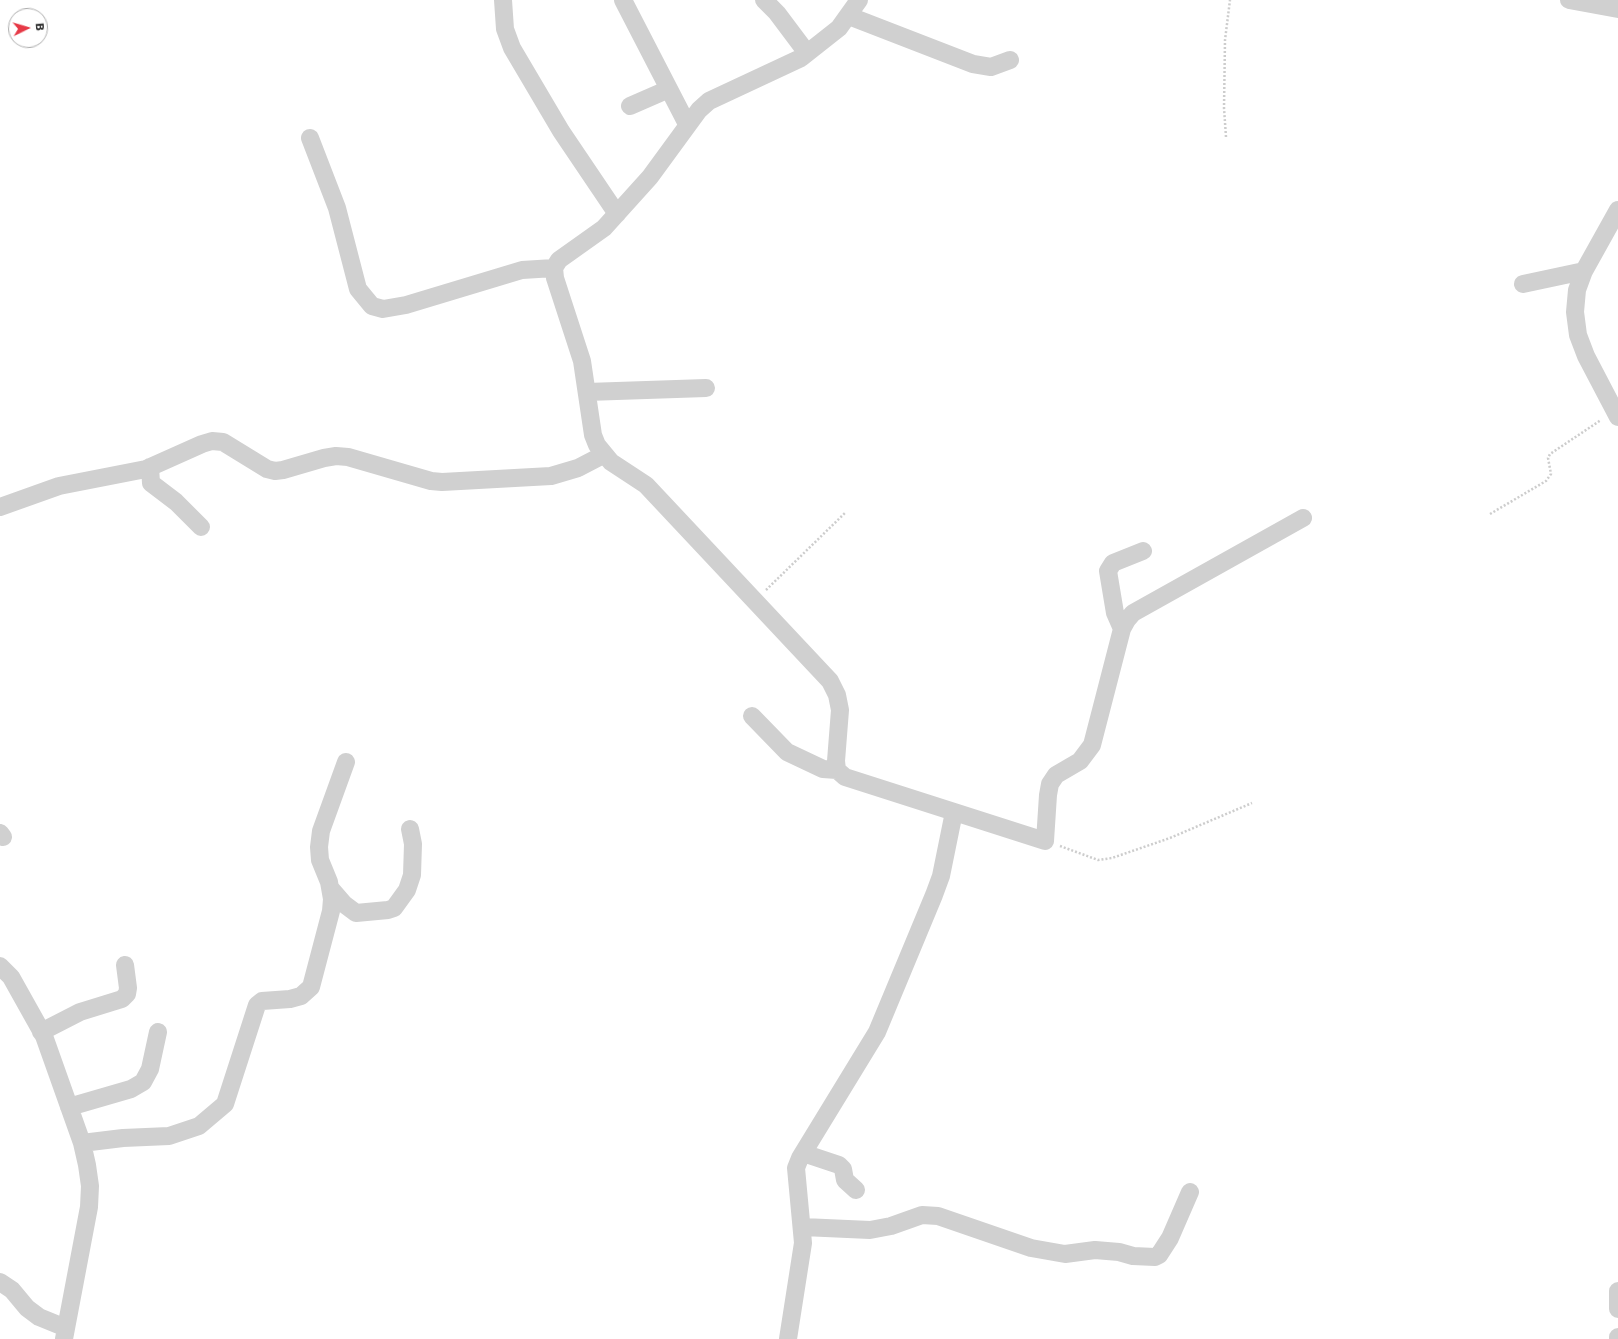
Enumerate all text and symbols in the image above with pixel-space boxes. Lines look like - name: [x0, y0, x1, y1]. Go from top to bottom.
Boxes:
- north arrow: [8, 8, 48, 48]
- text: B: [33, 22, 46, 32]

